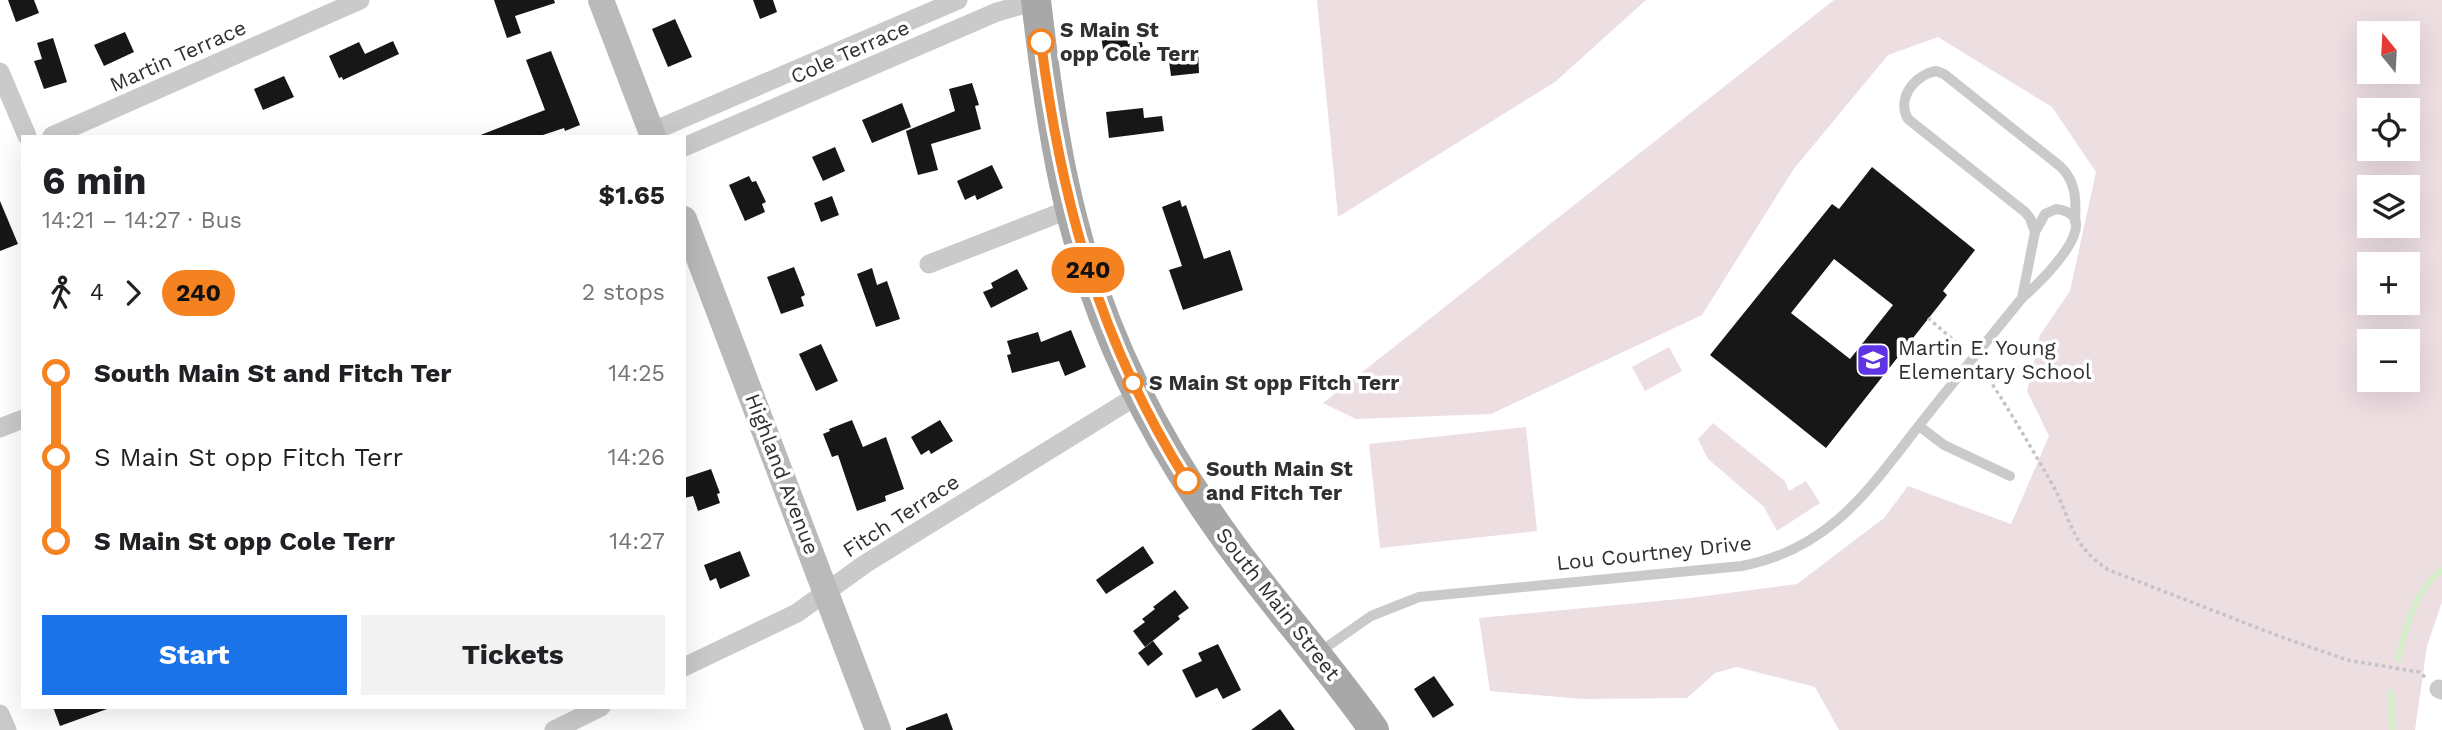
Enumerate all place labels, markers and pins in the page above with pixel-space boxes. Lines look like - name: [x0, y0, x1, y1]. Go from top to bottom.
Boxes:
- place label: S Main St opp Cole Terr: [1060, 17, 1198, 66]
- marker: S Main St opp Cole Terr: [1028, 29, 1054, 55]
- place label: Martin E. Young Elementary School: [1898, 335, 2092, 384]
- school or university icon: Martin E. Young Elementary School: [1854, 341, 1892, 379]
- place label: S Main St opp Fitch Terr: [1149, 370, 1399, 395]
- marker: S Main St opp Fitch Terr: [1123, 373, 1143, 393]
- place label: South Main St and Fitch Ter: [1206, 456, 1353, 505]
- marker: South Main St and Fitch Ter: [1174, 468, 1200, 494]

